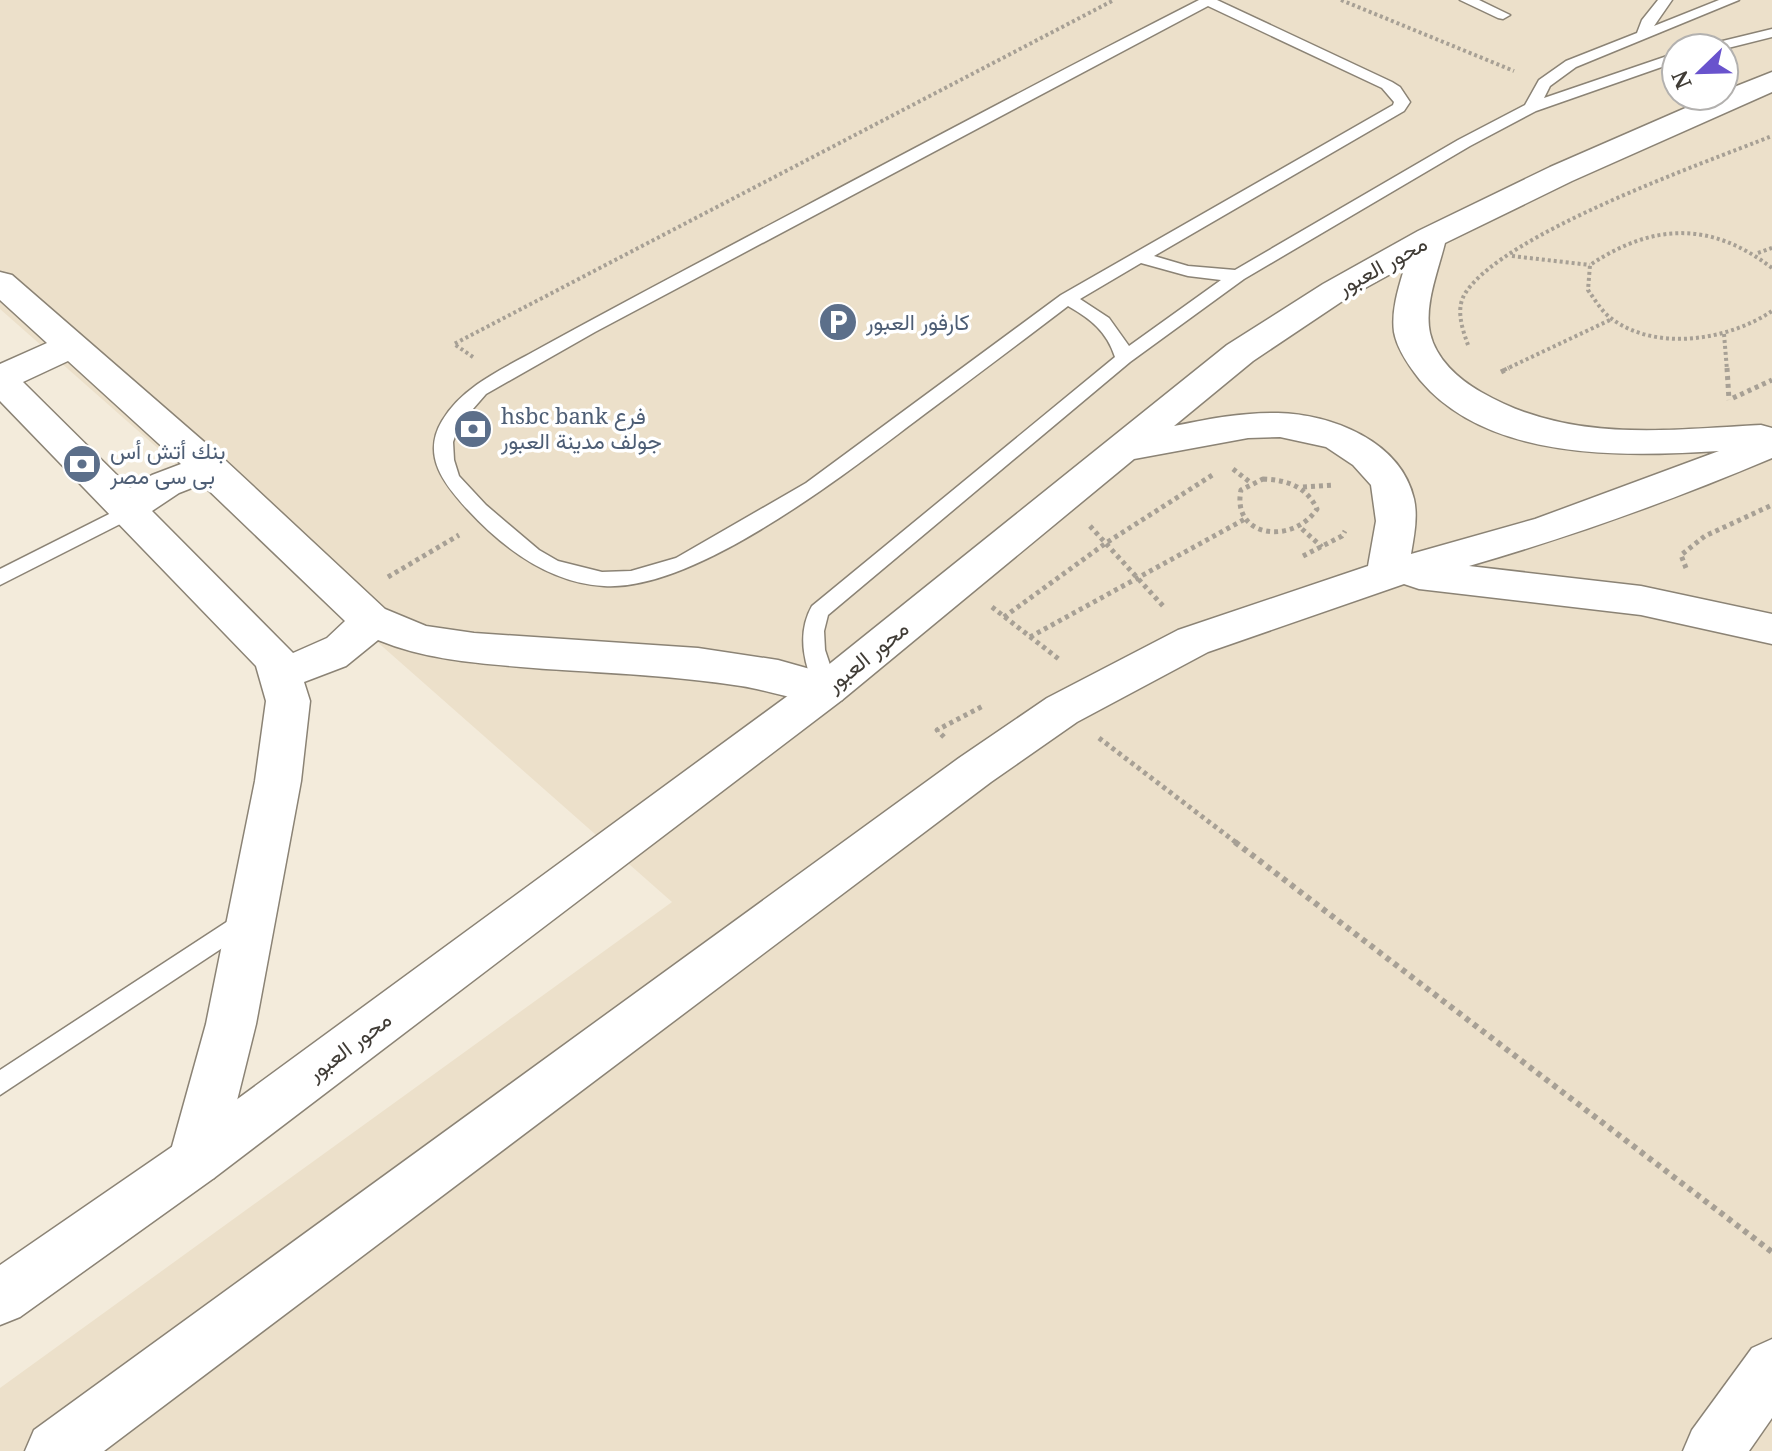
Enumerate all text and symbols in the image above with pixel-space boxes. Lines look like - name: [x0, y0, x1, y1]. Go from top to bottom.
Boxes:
- north arrow: [1660, 32, 1740, 112]
- text: N: [1663, 66, 1698, 94]
- street label: محور العبور: [1330, 227, 1432, 302]
- parking icon: كارفور العبور: [817, 301, 859, 343]
- place label: كارفور العبور: [865, 306, 970, 336]
- place label: hsbc bank فرع جولف مدينة العبور: [500, 400, 662, 455]
- bank icon: hsbc bank فرع جولف مدينة العبور: [452, 408, 494, 450]
- place label: بنك أتش أس بى سى مصر: [109, 435, 226, 490]
- bank icon: بنك أتش أس بى سى مصر: [61, 443, 103, 485]
- street label: محور العبور: [818, 612, 914, 699]
- street label: محور العبور: [299, 1004, 397, 1087]

